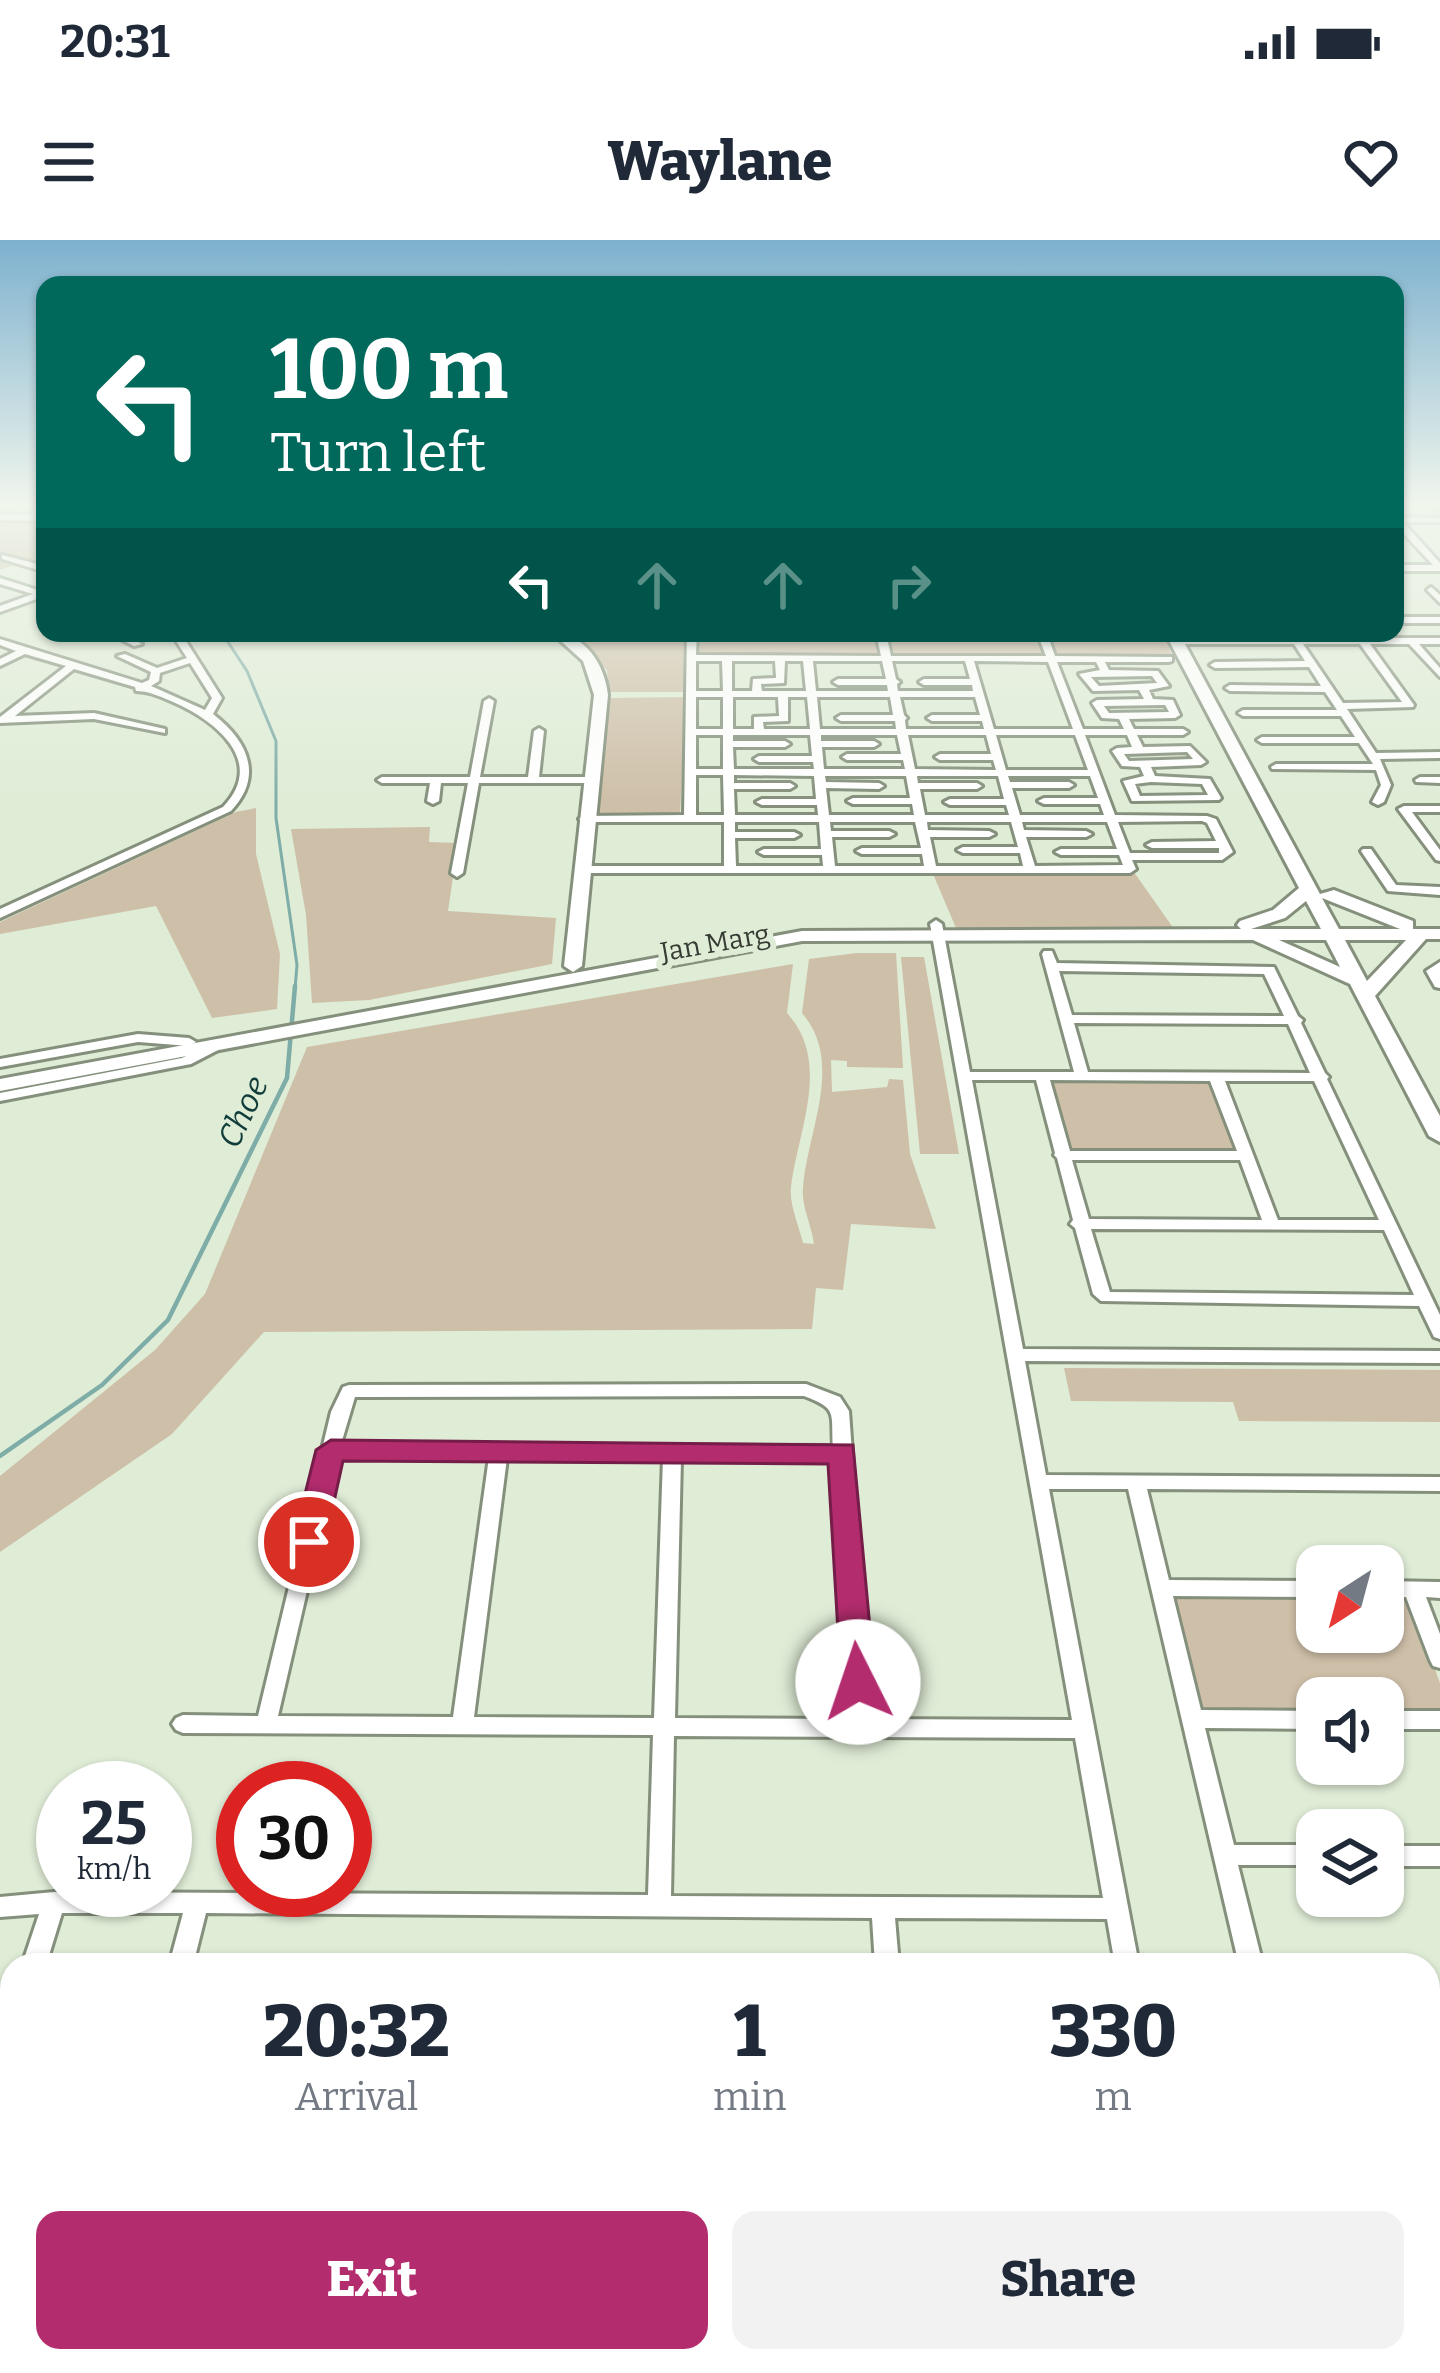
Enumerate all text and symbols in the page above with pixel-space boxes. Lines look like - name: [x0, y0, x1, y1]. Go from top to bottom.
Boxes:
- text: 20:31: [60, 15, 170, 69]
- icon: menu: [36, 129, 102, 195]
- icon: heart: [1338, 129, 1404, 195]
- text: Waylane: [608, 130, 832, 194]
- text: 100 m: [270, 319, 508, 420]
- icon: left: [72, 324, 228, 480]
- text: Turn left: [270, 421, 486, 485]
- icon: left: [498, 552, 564, 618]
- icon: ahead: [624, 552, 690, 618]
- icon: ahead: [750, 552, 816, 618]
- icon: right: [876, 552, 942, 618]
- street label: Jan Marg: [657, 918, 772, 969]
- water label: Choe: [209, 1070, 277, 1154]
- pin: [258, 1491, 360, 1593]
- icon: arrive: [276, 1509, 342, 1575]
- north arrow: [1296, 1545, 1404, 1653]
- map controls: [1296, 1545, 1404, 1917]
- position arrow: [795, 1619, 921, 1745]
- button: sound: [1296, 1677, 1404, 1785]
- speed limit sign: 30: [216, 1761, 372, 1917]
- text: 25: [81, 1788, 147, 1860]
- button: layers: [1296, 1809, 1404, 1917]
- text: km/h: [77, 1851, 151, 1887]
- text: 20:32: [263, 1989, 450, 2075]
- text: 1: [734, 1989, 766, 2075]
- text: 330: [1049, 1989, 1177, 2075]
- text: Arrival: [295, 2074, 418, 2120]
- text: min: [713, 2074, 786, 2120]
- text: m: [1095, 2074, 1132, 2120]
- button: Exit: [36, 2211, 708, 2349]
- button: Share: [732, 2211, 1404, 2349]

